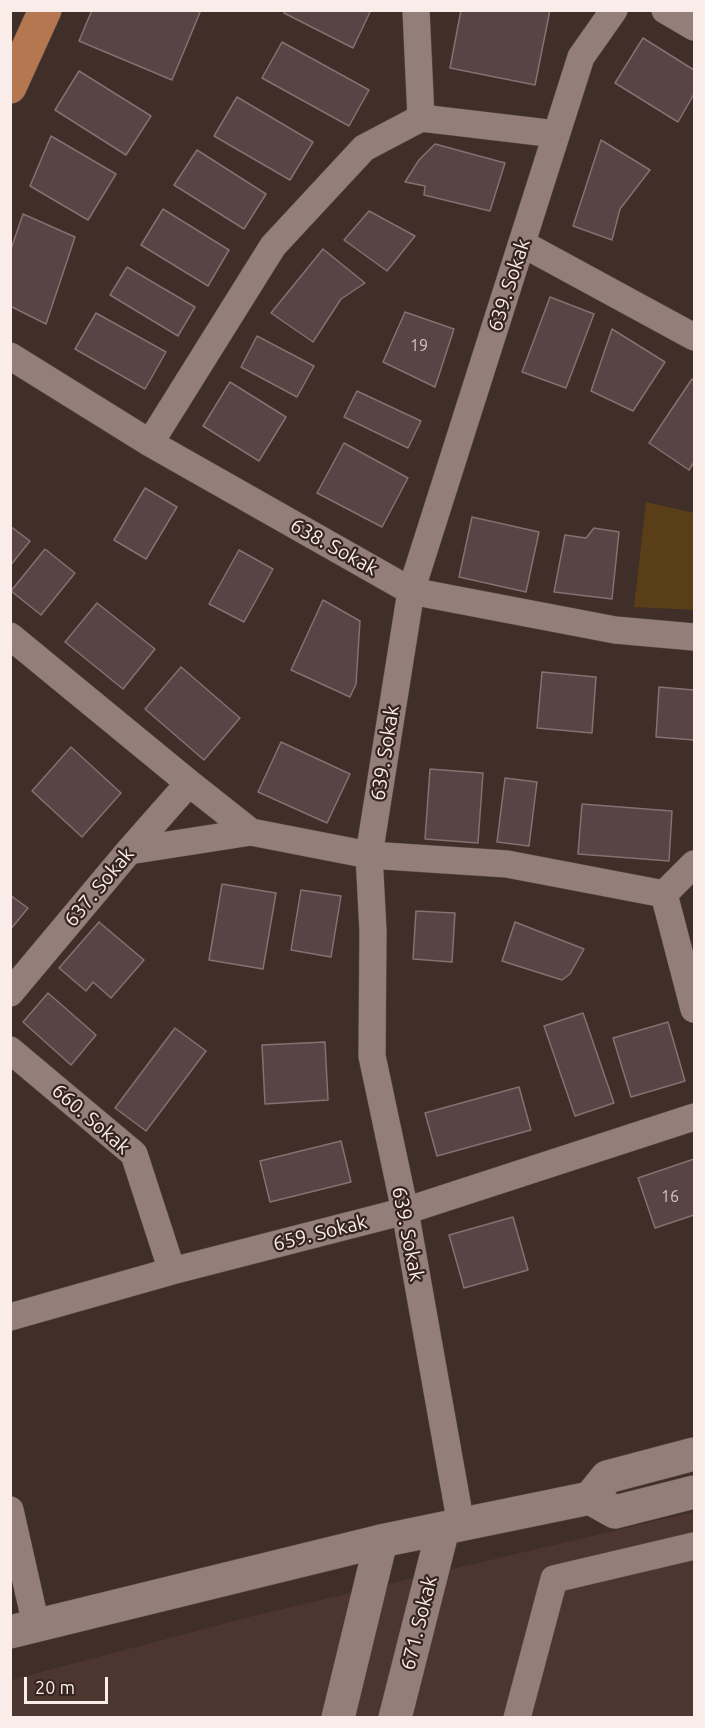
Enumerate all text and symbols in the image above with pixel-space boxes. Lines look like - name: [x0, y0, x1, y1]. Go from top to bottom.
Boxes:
- street label: 639. Sokak: [483, 236, 535, 334]
- house number: 19: [410, 336, 428, 356]
- street label: 638. Sokak: [286, 513, 382, 581]
- street label: 639. Sokak: [366, 704, 404, 802]
- street label: 637. Sokak: [59, 843, 139, 931]
- street label: 660. Sokak: [47, 1078, 135, 1160]
- street label: 639. Sokak: [387, 1185, 429, 1283]
- house number: 16: [661, 1187, 679, 1207]
- street label: 659. Sokak: [271, 1210, 369, 1256]
- street label: 671. Sokak: [396, 1574, 442, 1672]
- scale bar: [27, 1665, 111, 1703]
- text: 20 m: [35, 1677, 75, 1697]

